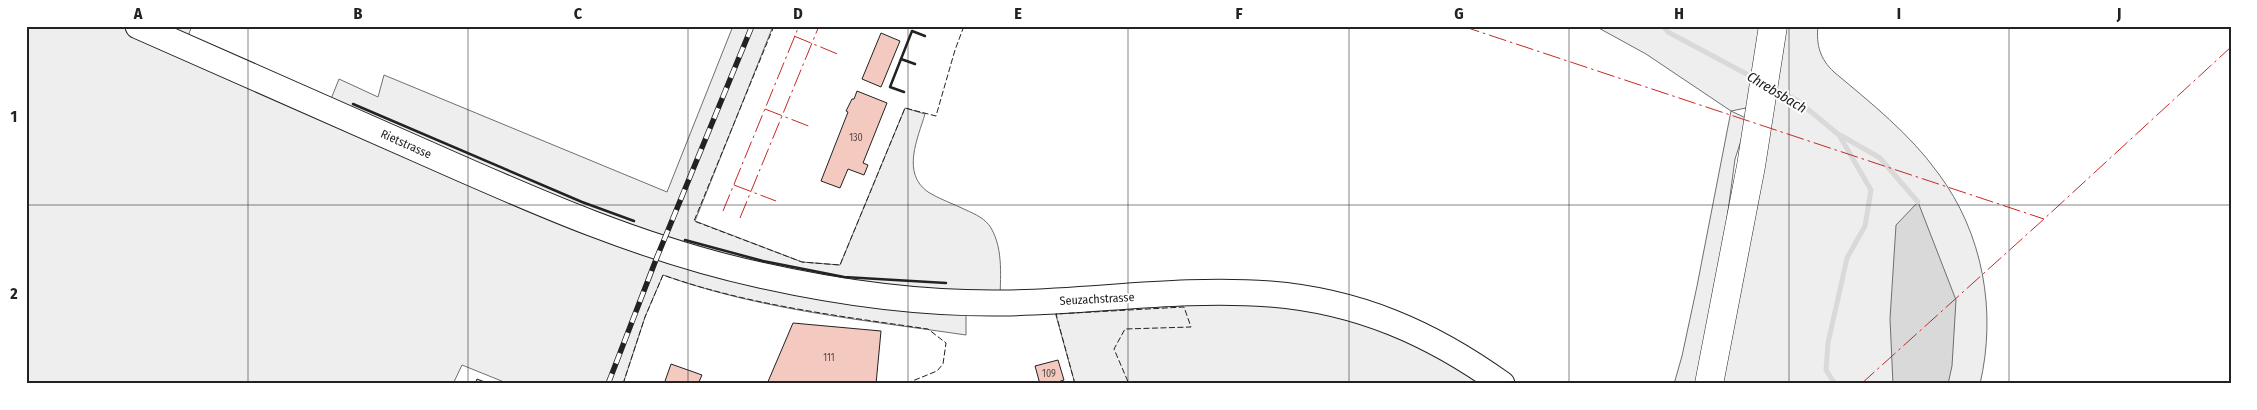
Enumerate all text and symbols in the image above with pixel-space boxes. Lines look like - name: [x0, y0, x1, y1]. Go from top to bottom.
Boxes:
- text: A: [133, 4, 143, 23]
- text: B: [354, 4, 363, 23]
- text: C: [574, 4, 583, 23]
- text: D: [793, 4, 803, 23]
- text: E: [1014, 4, 1022, 23]
- text: F: [1235, 4, 1243, 23]
- text: G: [1454, 4, 1464, 23]
- text: H: [1674, 4, 1684, 23]
- text: I: [1897, 4, 1901, 23]
- text: J: [2116, 4, 2121, 23]
- water label: Chrebsbach: [1744, 68, 1810, 117]
- text: 1: [11, 107, 17, 126]
- street label: Rietstrasse: [378, 127, 434, 161]
- house number: 130: [849, 132, 863, 144]
- text: 2: [9, 284, 18, 303]
- street label: Seuzachstrasse: [1059, 290, 1135, 308]
- house number: 111: [823, 352, 835, 364]
- house number: 109: [1042, 368, 1056, 380]

